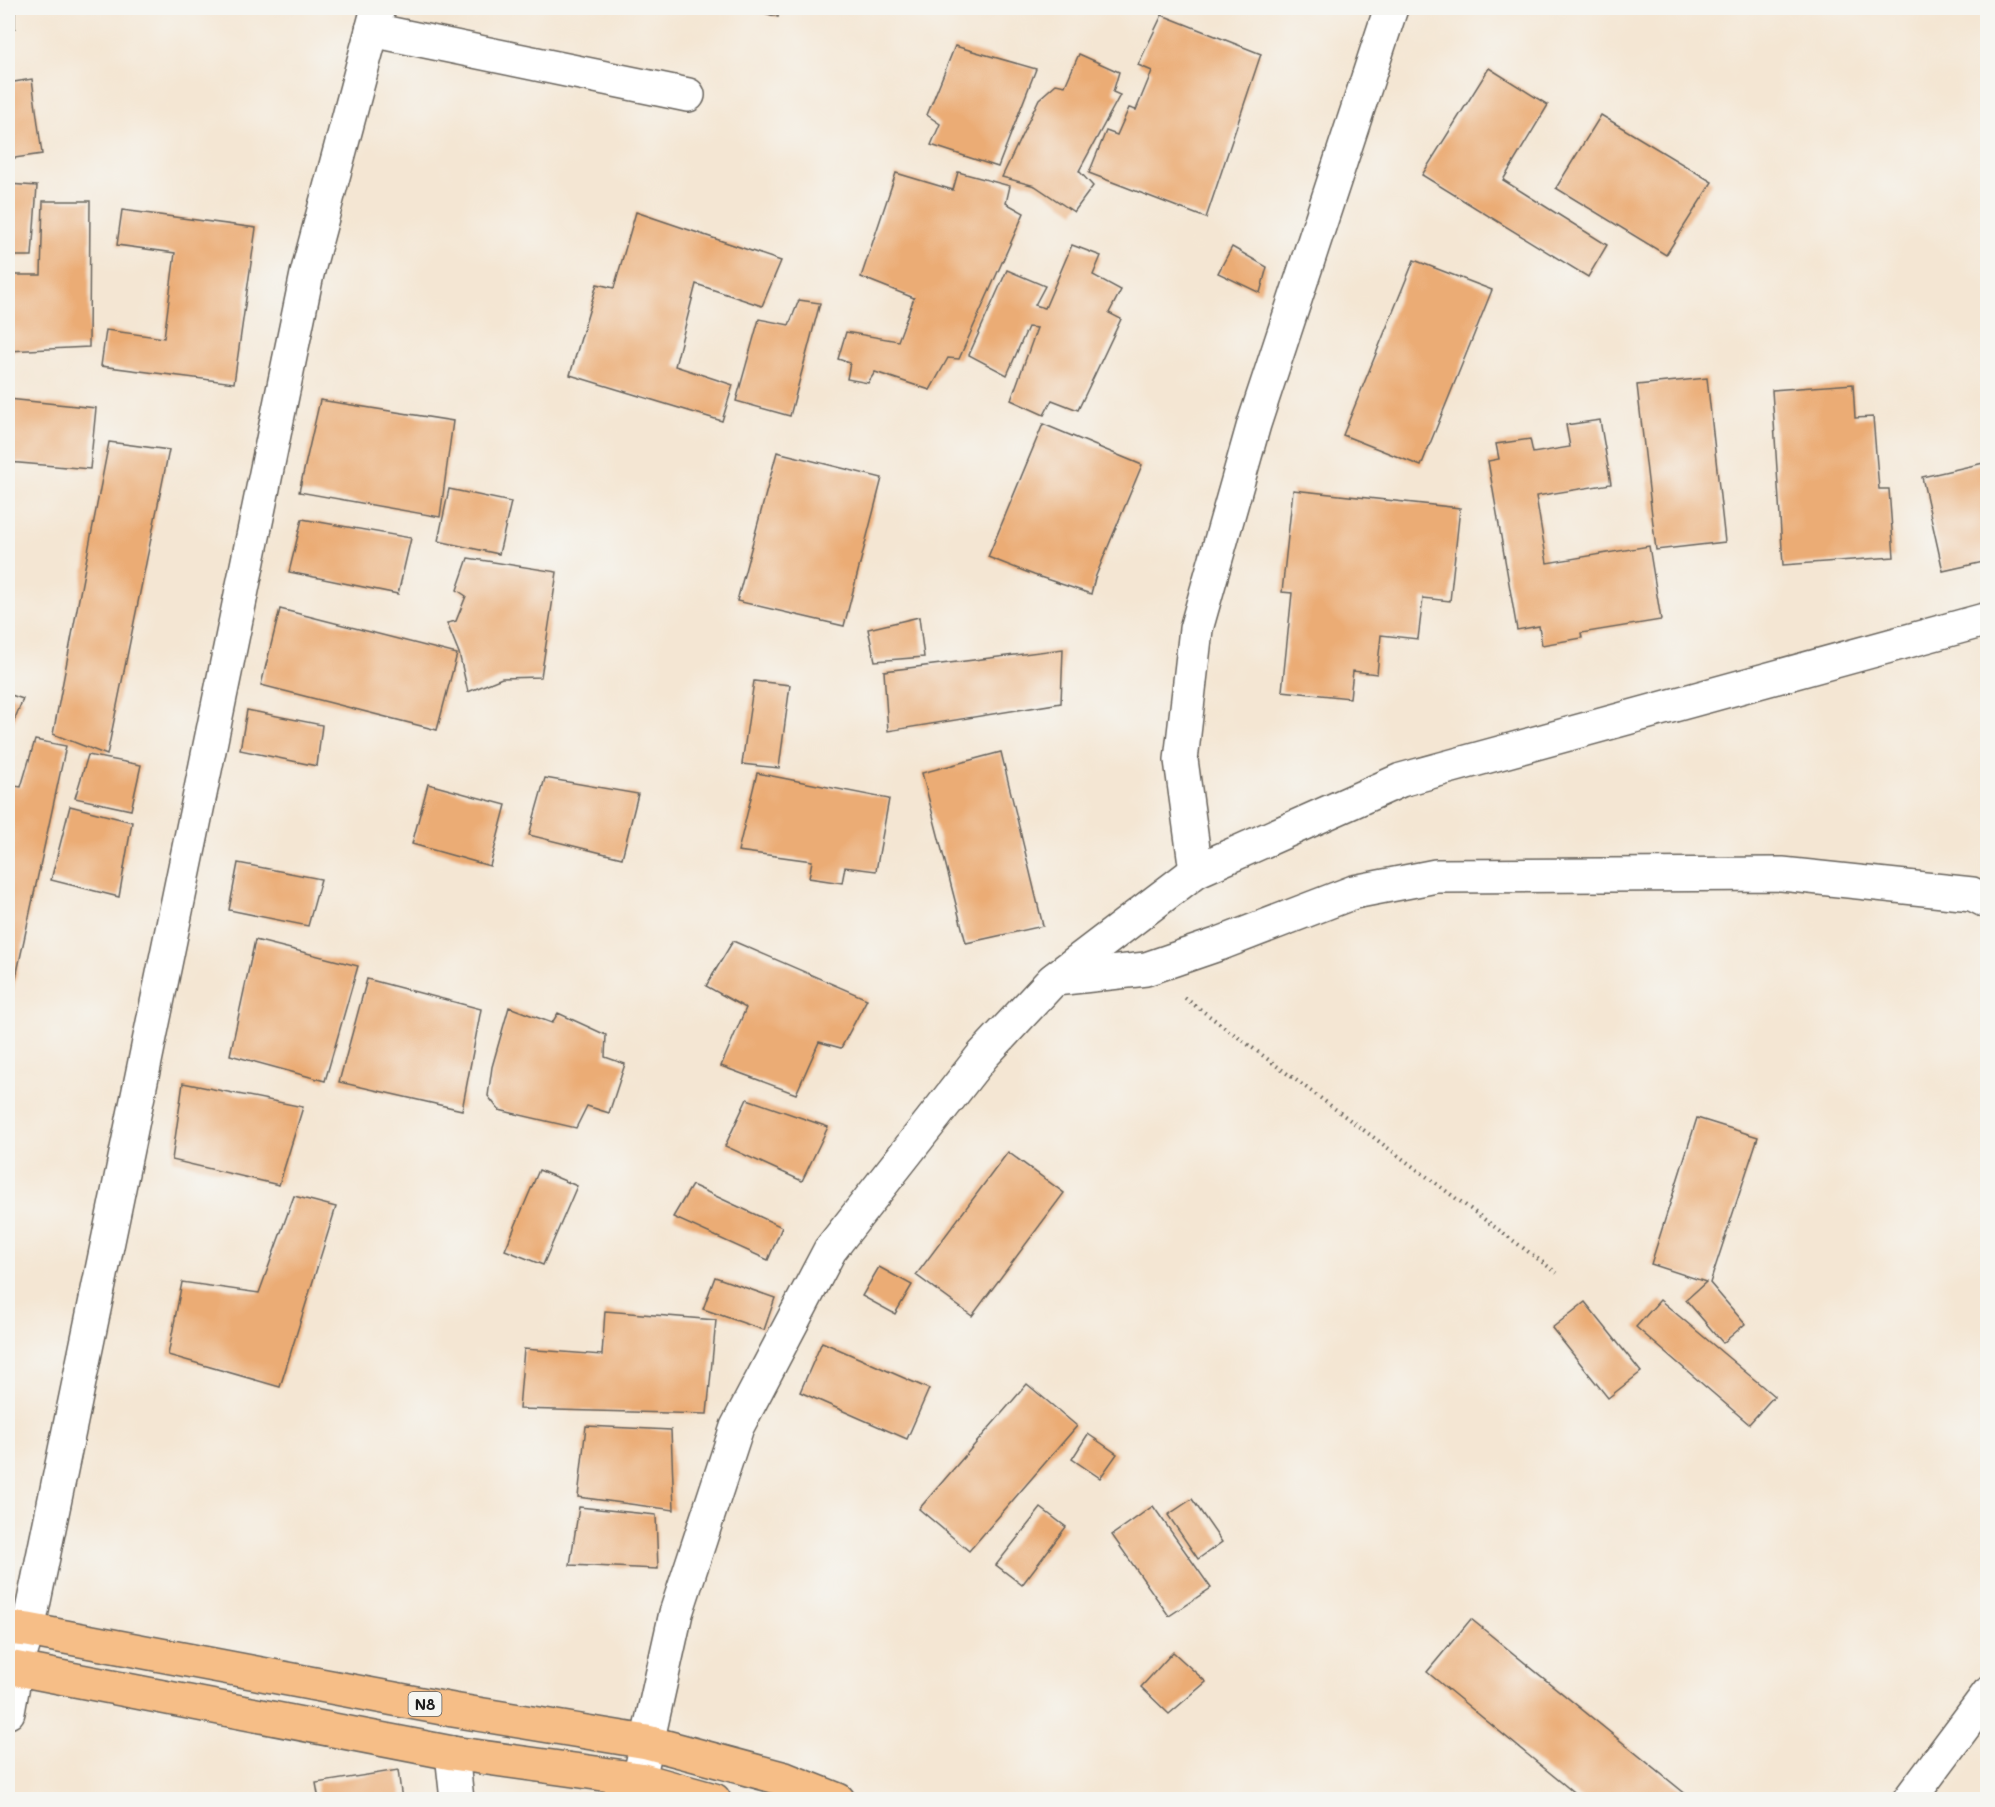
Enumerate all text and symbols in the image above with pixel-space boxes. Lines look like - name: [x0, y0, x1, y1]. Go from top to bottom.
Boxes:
- road number: N8: [408, 1692, 442, 1716]

